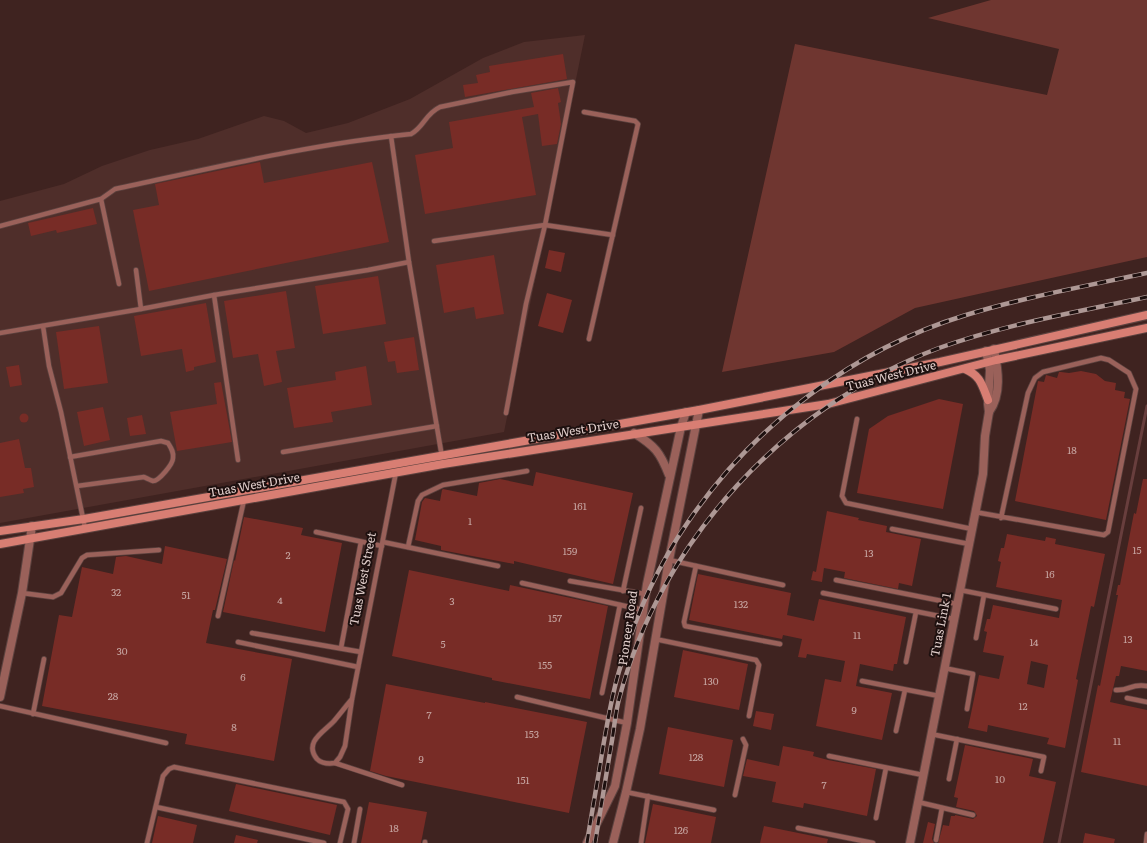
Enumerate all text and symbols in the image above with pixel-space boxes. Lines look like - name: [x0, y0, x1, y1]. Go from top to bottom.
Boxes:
- street label: Tuas West Drive: [844, 355, 938, 395]
- street label: Tuas West Drive: [526, 414, 620, 446]
- house number: 18: [1067, 442, 1077, 457]
- street label: Tuas West Drive: [207, 467, 301, 501]
- house number: 161: [573, 498, 587, 513]
- house number: 1: [468, 513, 472, 528]
- street label: Tuas West Street: [344, 530, 380, 627]
- house number: 15: [1132, 542, 1142, 557]
- house number: 159: [563, 543, 577, 558]
- house number: 13: [864, 545, 874, 560]
- house number: 2: [285, 547, 291, 562]
- house number: 16: [1045, 566, 1055, 581]
- house number: 32: [111, 584, 121, 599]
- house number: 51: [181, 587, 191, 602]
- street label: Pioneer Road: [613, 589, 641, 667]
- street label: Tuas Link 1: [925, 591, 955, 658]
- house number: 4: [277, 592, 283, 607]
- house number: 3: [449, 593, 455, 608]
- house number: 132: [734, 596, 748, 611]
- house number: 157: [548, 610, 562, 625]
- house number: 11: [853, 627, 861, 642]
- house number: 13: [1123, 631, 1133, 646]
- house number: 14: [1029, 634, 1039, 649]
- house number: 5: [440, 636, 446, 651]
- house number: 30: [116, 643, 128, 658]
- house number: 155: [538, 657, 552, 672]
- house number: 6: [240, 669, 246, 684]
- house number: 130: [703, 673, 719, 688]
- house number: 28: [108, 688, 119, 703]
- house number: 12: [1018, 698, 1028, 713]
- house number: 9: [851, 702, 857, 717]
- house number: 7: [426, 707, 432, 722]
- house number: 8: [231, 719, 237, 734]
- house number: 153: [525, 726, 539, 741]
- house number: 11: [1113, 733, 1121, 748]
- house number: 128: [689, 749, 704, 764]
- house number: 9: [418, 751, 424, 766]
- house number: 10: [995, 771, 1005, 786]
- house number: 151: [516, 772, 530, 787]
- house number: 7: [821, 777, 827, 792]
- house number: 18: [389, 820, 399, 835]
- house number: 126: [674, 822, 689, 837]

